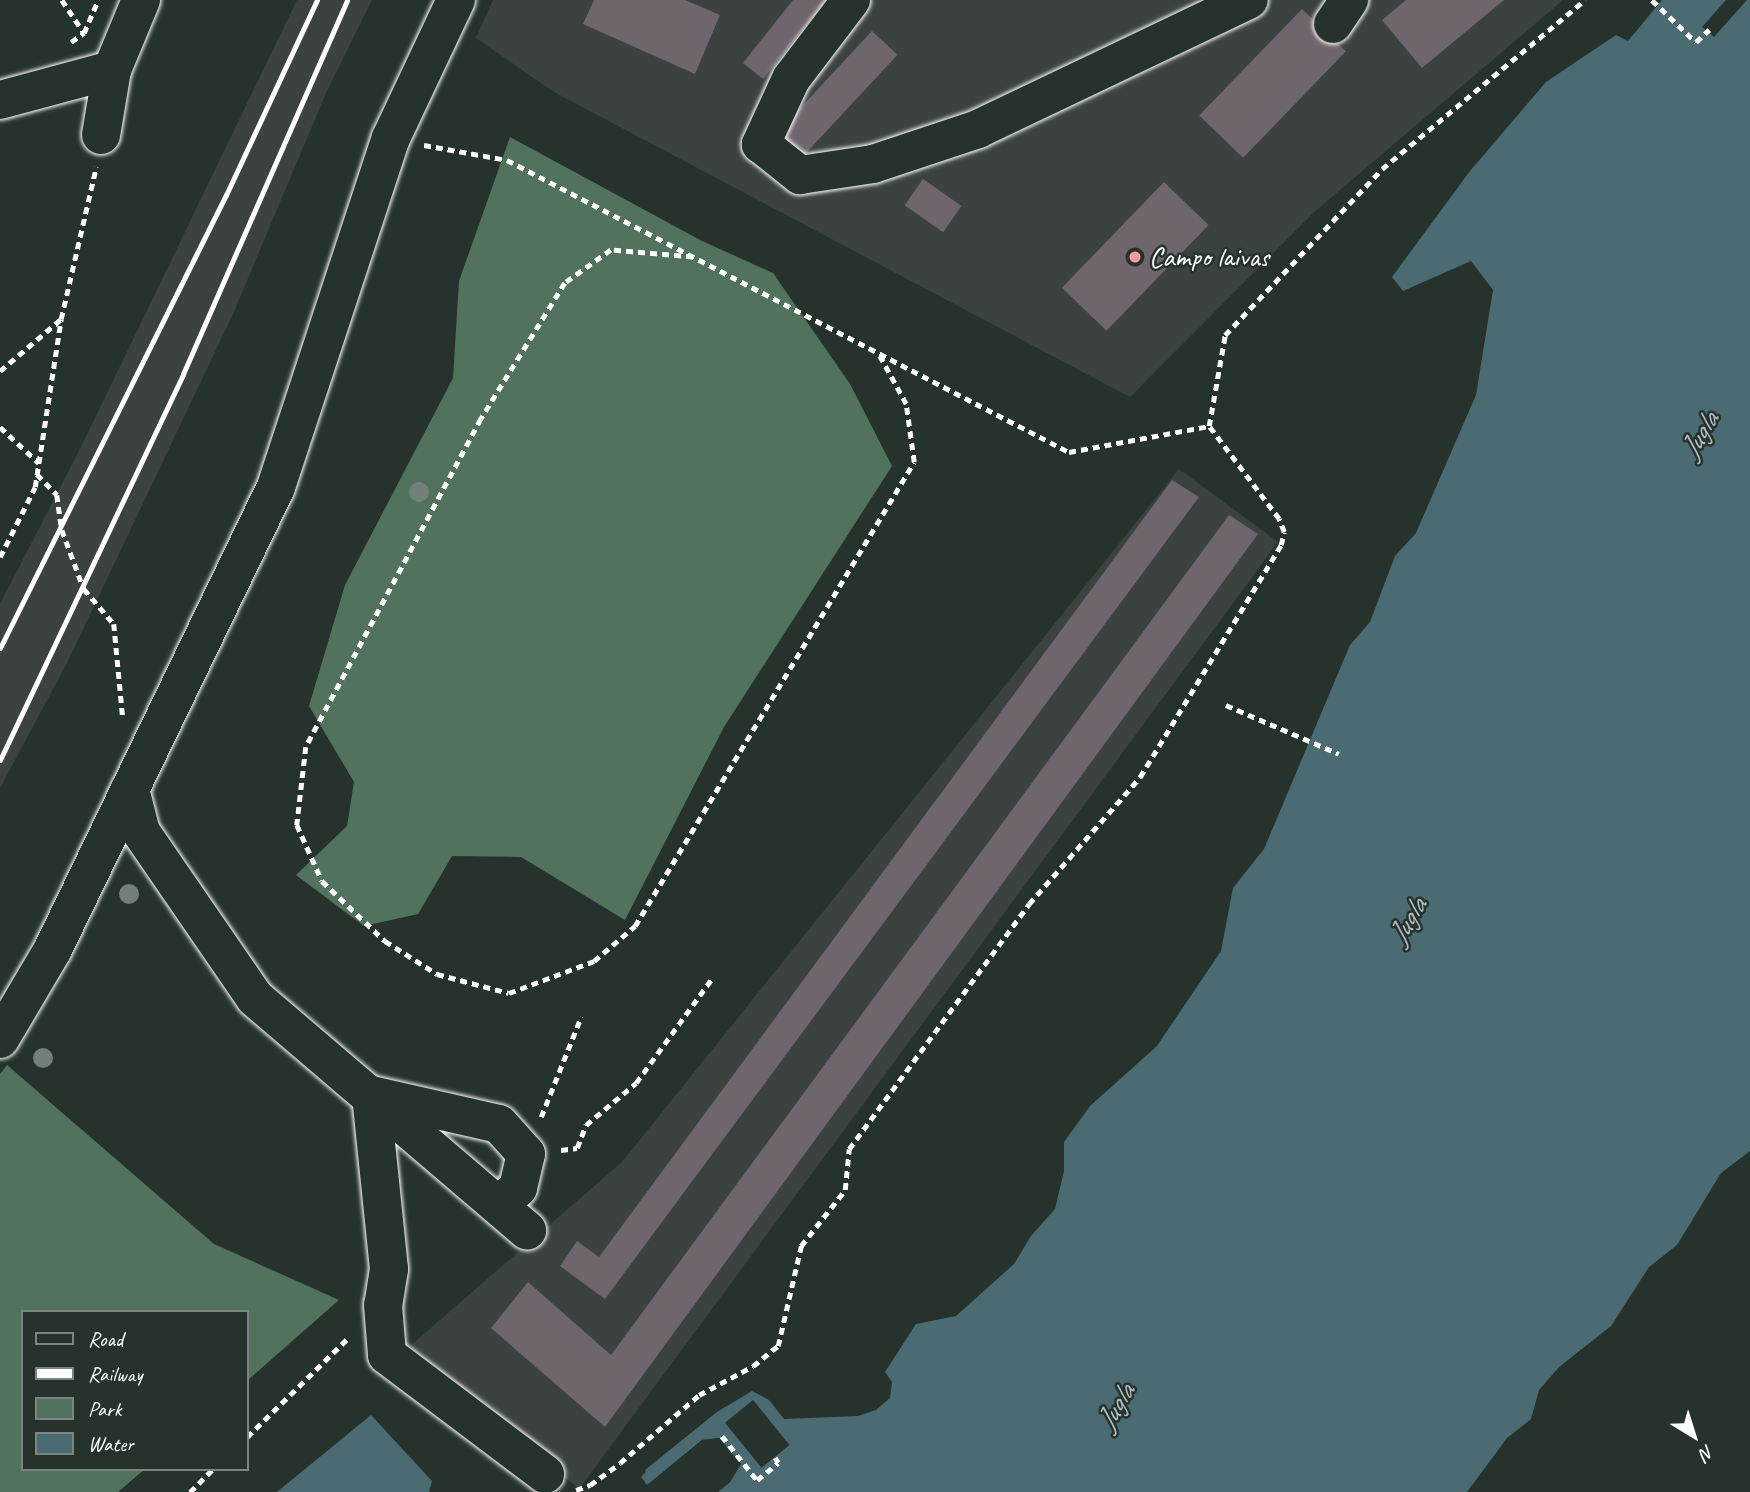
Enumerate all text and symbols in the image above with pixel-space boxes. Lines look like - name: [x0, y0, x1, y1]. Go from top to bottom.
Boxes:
- place label: Campo laivas: [1149, 240, 1270, 274]
- marker: Campo laivas: [1127, 249, 1143, 265]
- water label: Jugla: [1671, 405, 1727, 465]
- water label: Jugla: [1379, 891, 1435, 951]
- legend: [21, 1310, 248, 1471]
- text: Road: [88, 1326, 123, 1352]
- text: Railway: [88, 1361, 142, 1387]
- water label: Jugla: [1087, 1377, 1143, 1437]
- text: Park: [88, 1396, 121, 1422]
- north arrow: [1659, 1401, 1729, 1471]
- text: Water: [88, 1431, 134, 1457]
- text: N: [1695, 1439, 1719, 1466]

